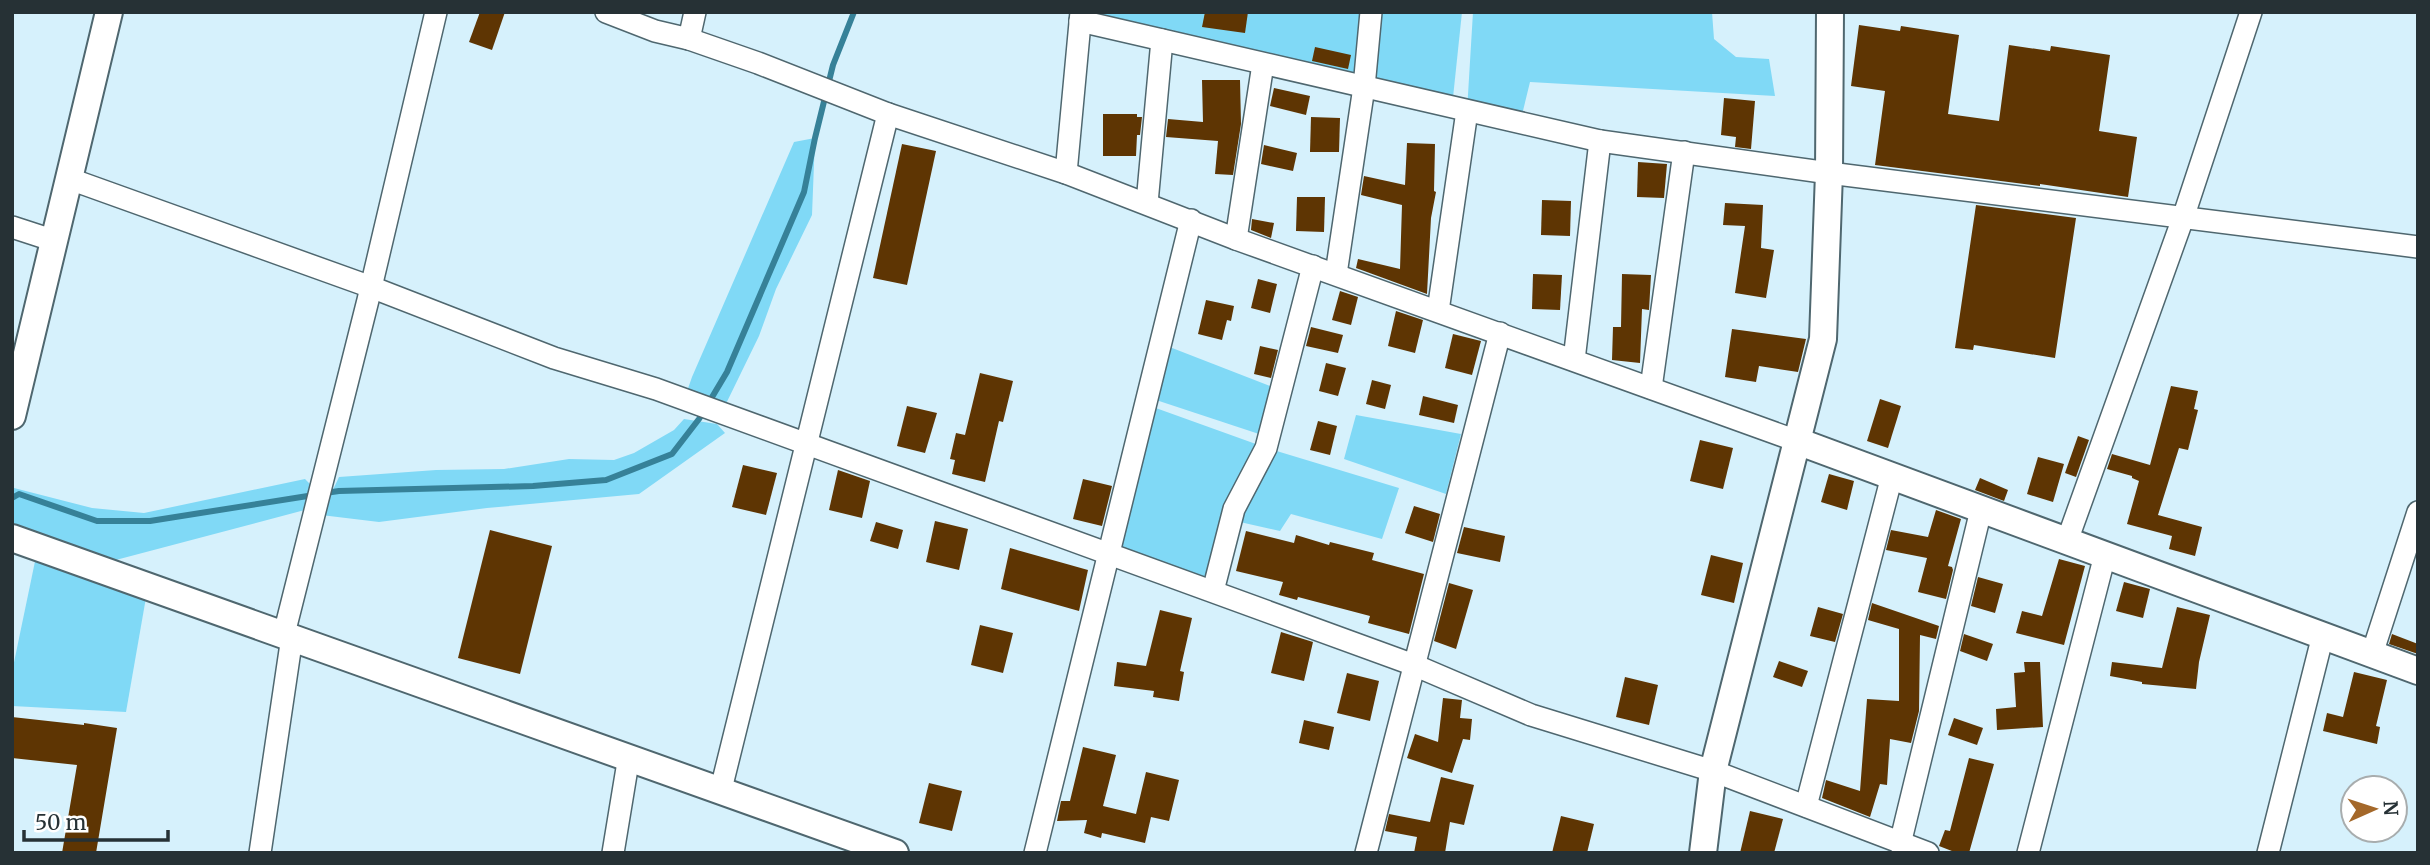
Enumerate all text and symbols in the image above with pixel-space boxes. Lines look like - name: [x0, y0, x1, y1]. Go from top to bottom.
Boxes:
- north arrow: [2339, 774, 2409, 844]
- scale bar: [24, 798, 168, 842]
- text: N: [2379, 800, 2403, 816]
- text: 50 m: [35, 809, 86, 836]

